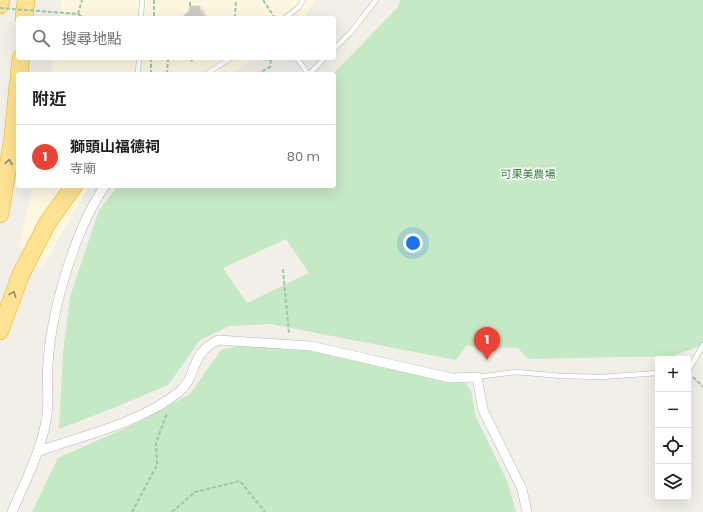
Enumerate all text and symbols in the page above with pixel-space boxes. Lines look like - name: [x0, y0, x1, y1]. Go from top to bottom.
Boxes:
- search box: [16, 16, 336, 60]
- icon: search: [30, 27, 52, 49]
- text: 搜尋地點: [62, 28, 122, 49]
- text: 附近: [32, 87, 66, 111]
- text: 獅頭山福德祠: [70, 136, 160, 157]
- text: 1: [43, 147, 47, 166]
- text: 80 m: [287, 147, 320, 166]
- one-way arrow: [4, 159, 12, 165]
- text: 寺廟: [70, 159, 96, 178]
- park label: 可果美農場: [501, 166, 556, 182]
- your location: [403, 233, 423, 253]
- one-way arrow: [8, 291, 16, 298]
- pin: 1: [474, 327, 500, 360]
- map controls: [655, 356, 691, 500]
- button: +: [655, 356, 691, 392]
- button: −: [655, 392, 691, 428]
- button: locate: [655, 428, 691, 464]
- button: layers: [655, 464, 691, 500]

